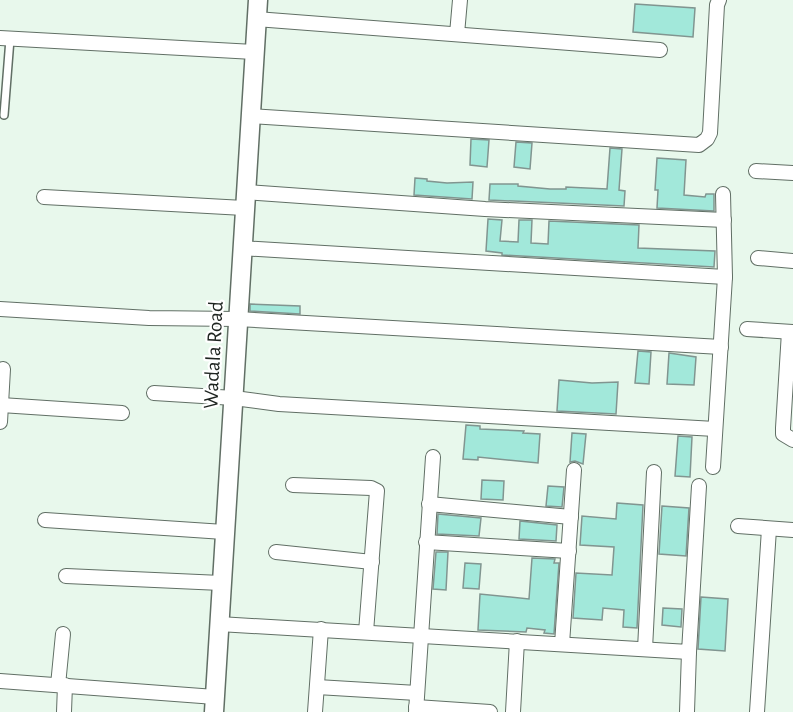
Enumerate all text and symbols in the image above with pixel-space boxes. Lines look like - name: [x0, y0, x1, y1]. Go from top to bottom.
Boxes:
- street label: Wadala Road: [200, 300, 227, 410]

